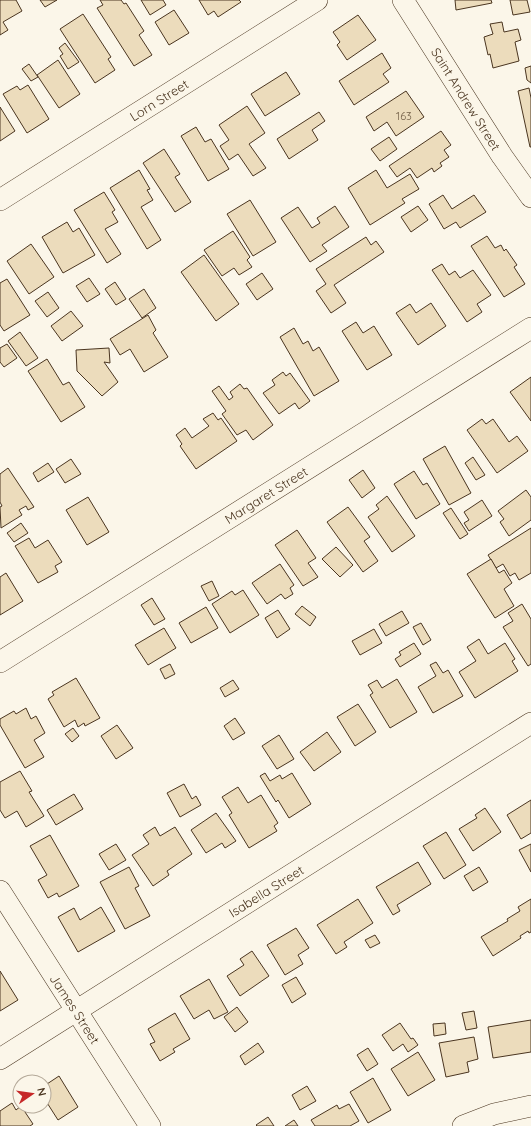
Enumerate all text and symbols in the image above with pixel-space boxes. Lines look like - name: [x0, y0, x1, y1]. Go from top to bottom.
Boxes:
- street label: Saint Andrew Street: [428, 45, 504, 153]
- street label: Lorn Street: [127, 76, 191, 124]
- house number: 163: [396, 109, 412, 123]
- street label: Margaret Street: [222, 463, 310, 527]
- street label: Isabella Street: [226, 862, 306, 920]
- street label: James Street: [47, 971, 103, 1047]
- north arrow: [12, 1074, 52, 1114]
- text: N: [34, 1086, 49, 1097]

